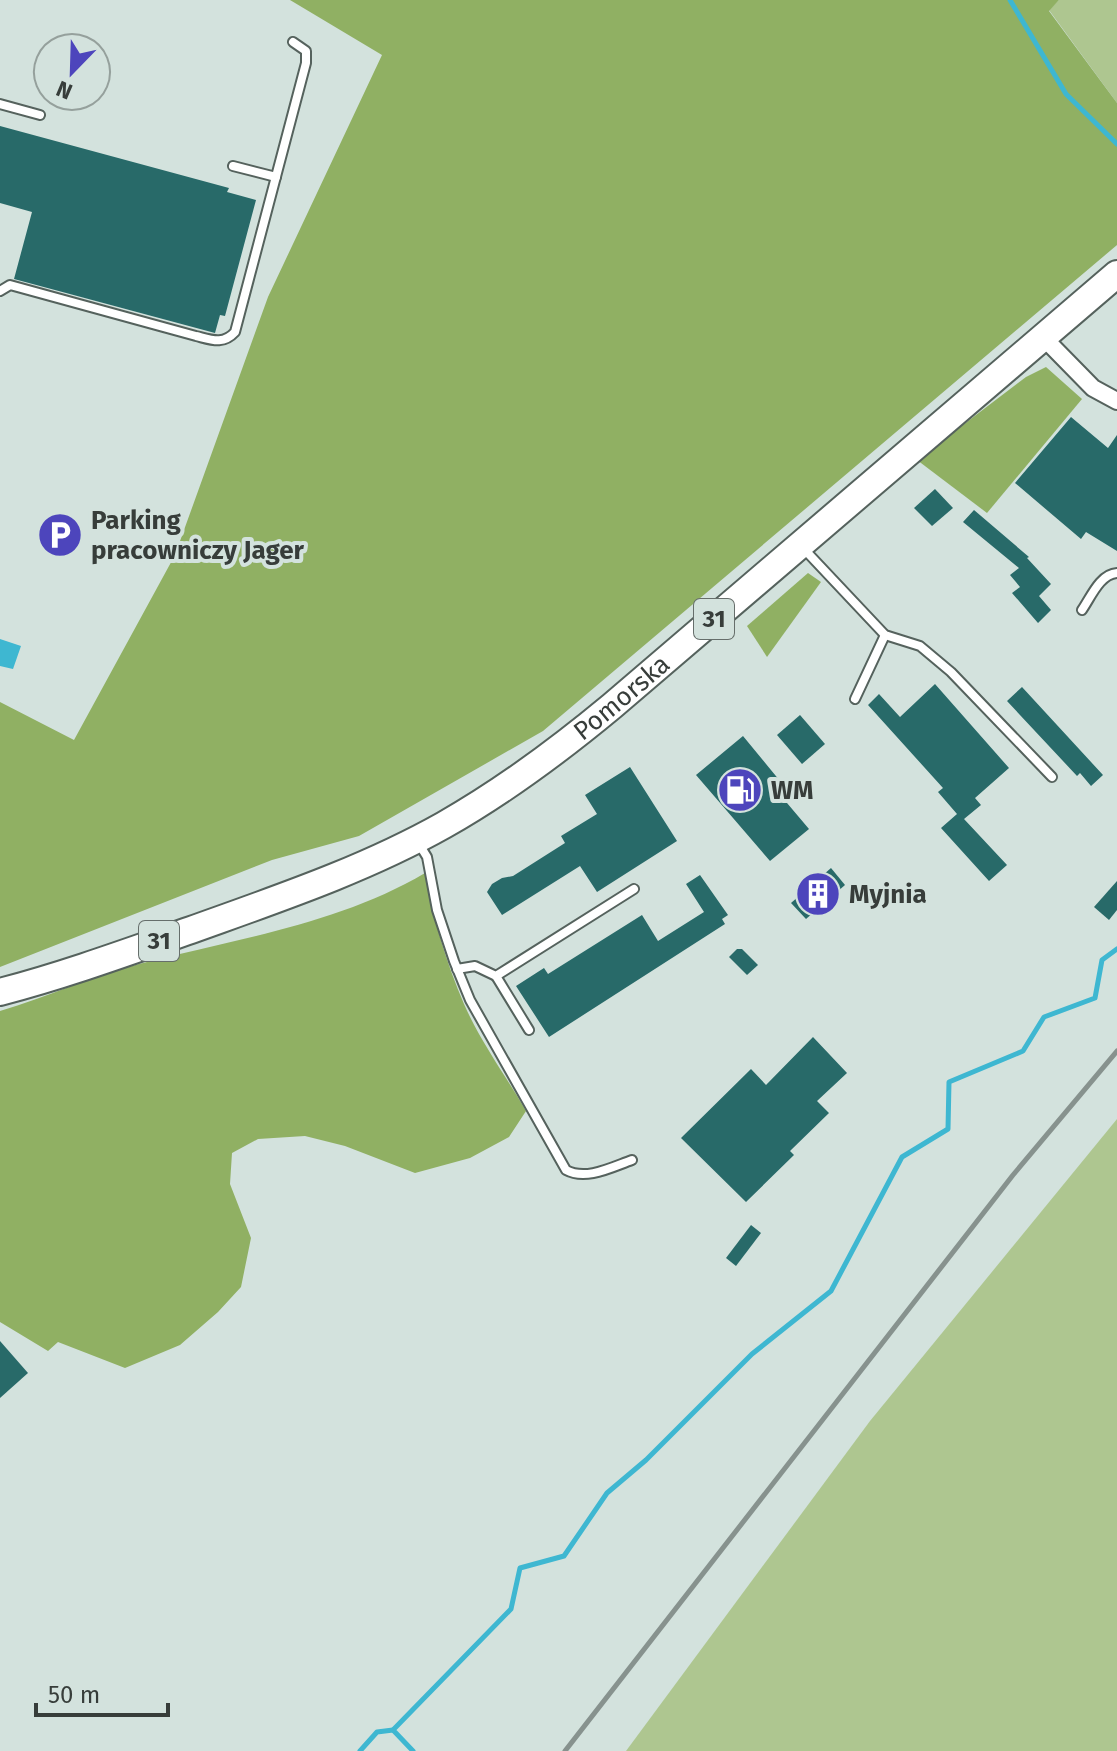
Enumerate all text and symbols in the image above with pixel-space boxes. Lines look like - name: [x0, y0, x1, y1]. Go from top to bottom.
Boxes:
- north arrow: [32, 32, 112, 112]
- text: N: [52, 75, 76, 105]
- place label: Parking pracowniczy Jager: [91, 505, 305, 566]
- parking icon: Parking pracowniczy Jager: [36, 511, 84, 559]
- road number: 31: [694, 599, 734, 639]
- street label: Pomorska: [567, 648, 676, 747]
- fuel station icon: WM: [716, 766, 764, 814]
- place label: WM: [771, 775, 813, 806]
- building icon: Myjnia: [794, 870, 842, 918]
- place label: Myjnia: [849, 879, 927, 910]
- road number: 31: [139, 921, 179, 961]
- scale bar: [36, 1667, 168, 1717]
- text: 50 m: [48, 1681, 100, 1709]

